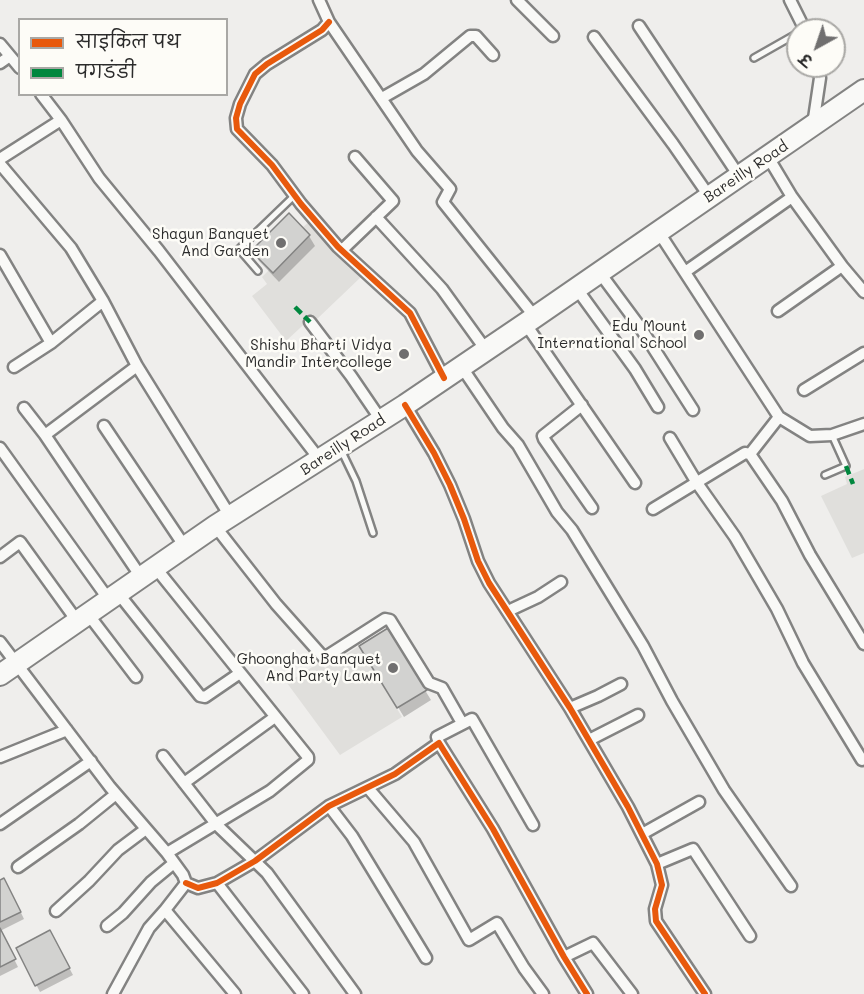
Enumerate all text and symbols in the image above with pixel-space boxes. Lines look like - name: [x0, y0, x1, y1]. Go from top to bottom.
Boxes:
- legend: [18, 18, 228, 96]
- north arrow: [786, 18, 846, 78]
- text: साइकिल पथ: [76, 29, 181, 53]
- text: उ: [795, 49, 816, 72]
- text: पगडंडी: [76, 59, 136, 83]
- street label: Bareilly Road: [701, 137, 791, 207]
- place label: Shagun Banquet And Garden: [152, 225, 269, 260]
- marker: Shagun Banquet And Garden: [274, 236, 288, 250]
- place label: Edu Mount International School: [537, 317, 687, 352]
- marker: Edu Mount International School: [692, 328, 706, 342]
- place label: Shishu Bharti Vidya Mandir Intercollege: [245, 336, 392, 371]
- marker: Shishu Bharti Vidya Mandir Intercollege: [397, 347, 411, 361]
- street label: Bareilly Road: [297, 411, 389, 479]
- place label: Ghoonghat Banquet And Party Lawn: [237, 650, 381, 685]
- marker: Ghoonghat Banquet And Party Lawn: [386, 661, 400, 675]

